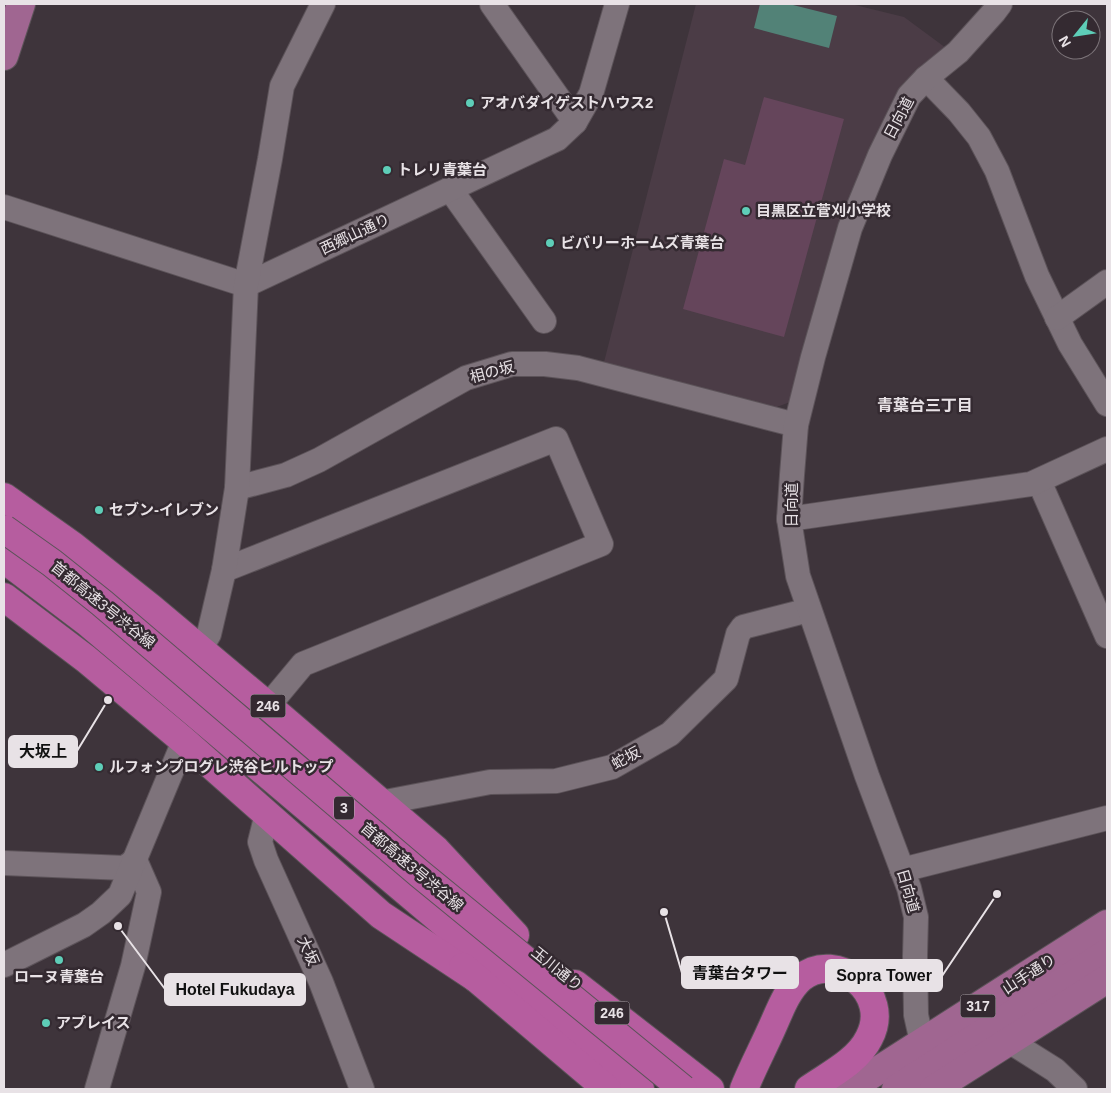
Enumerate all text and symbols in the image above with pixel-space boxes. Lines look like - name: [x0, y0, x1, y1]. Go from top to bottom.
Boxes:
- north arrow: [1051, 10, 1101, 60]
- text: N: [1055, 33, 1074, 50]
- place label: アオバダイゲストハウス2: [480, 94, 653, 111]
- street label: 日向道: [880, 94, 917, 142]
- marker: アオバダイゲストハウス2: [464, 97, 476, 109]
- place label: トレリ青葉台: [397, 161, 487, 178]
- marker: トレリ青葉台: [381, 164, 393, 176]
- place label: 目黒区立菅刈小学校: [756, 202, 891, 219]
- marker: 目黒区立菅刈小学校: [740, 205, 752, 217]
- street label: 西郷山通り: [317, 210, 392, 257]
- place label: ビバリーホームズ青葉台: [560, 234, 725, 251]
- marker: ビバリーホームズ青葉台: [544, 237, 556, 249]
- street label: 相の坂: [468, 357, 516, 386]
- district label: 青葉台三丁目: [877, 397, 973, 414]
- street label: 日向道: [783, 482, 800, 528]
- place label: セブン-イレブン: [109, 501, 219, 518]
- marker: セブン-イレブン: [93, 504, 105, 516]
- street label: 首都高速3号渋谷線: [48, 558, 159, 652]
- road number: 246: [250, 694, 286, 718]
- callout: 大坂上: [9, 736, 77, 767]
- text: 大坂上: [19, 743, 67, 760]
- street label: 蛇坂: [609, 743, 643, 772]
- place label: ルフォンプログレ渋谷ヒルトップ: [109, 758, 334, 775]
- marker: ルフォンプログレ渋谷ヒルトップ: [93, 761, 105, 773]
- road number: 3: [334, 796, 354, 820]
- street label: 首都高速3号渋谷線: [358, 819, 467, 914]
- street label: 日向道: [894, 867, 923, 915]
- street label: 大坂: [295, 934, 322, 968]
- street label: 玉川通り: [529, 943, 586, 994]
- street label: 山手通り: [999, 950, 1059, 997]
- marker: ローヌ青葉台: [53, 954, 65, 966]
- callout: 青葉台タワー: [682, 957, 798, 988]
- callout: Sopra Tower: [826, 960, 942, 991]
- text: 青葉台タワー: [692, 965, 788, 982]
- text: Sopra Tower: [836, 967, 932, 984]
- place label: ローヌ青葉台: [14, 968, 104, 985]
- callout: Hotel Fukudaya: [165, 974, 305, 1005]
- text: Hotel Fukudaya: [175, 981, 295, 998]
- road number: 317: [960, 994, 996, 1018]
- road number: 246: [594, 1001, 630, 1024]
- place label: アプレイス: [56, 1014, 131, 1031]
- marker: アプレイス: [40, 1017, 52, 1029]

